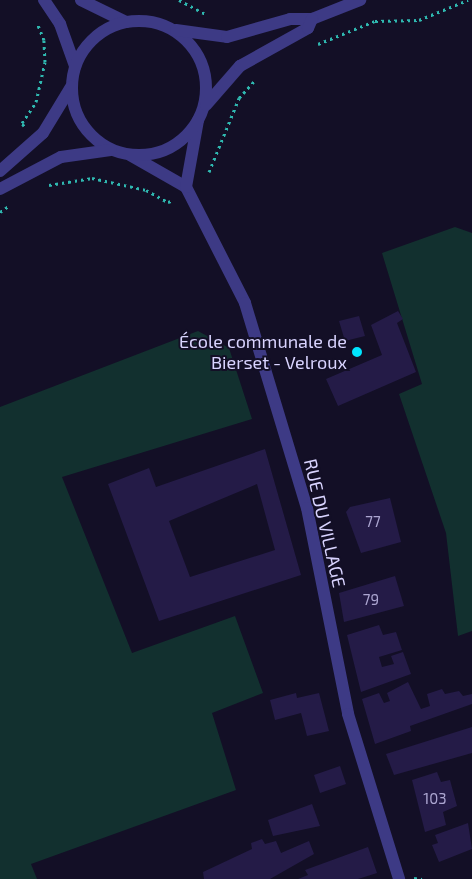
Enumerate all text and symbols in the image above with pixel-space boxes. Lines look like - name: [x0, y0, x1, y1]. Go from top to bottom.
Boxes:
- place label: École communale de Bierset - Velroux: [179, 331, 347, 374]
- marker: École communale de Bierset - Velroux: [351, 346, 363, 358]
- street label: RUE DU VILLAGE: [300, 456, 350, 590]
- house number: 77: [365, 513, 381, 531]
- house number: 79: [363, 591, 379, 609]
- house number: 103: [423, 790, 447, 808]

